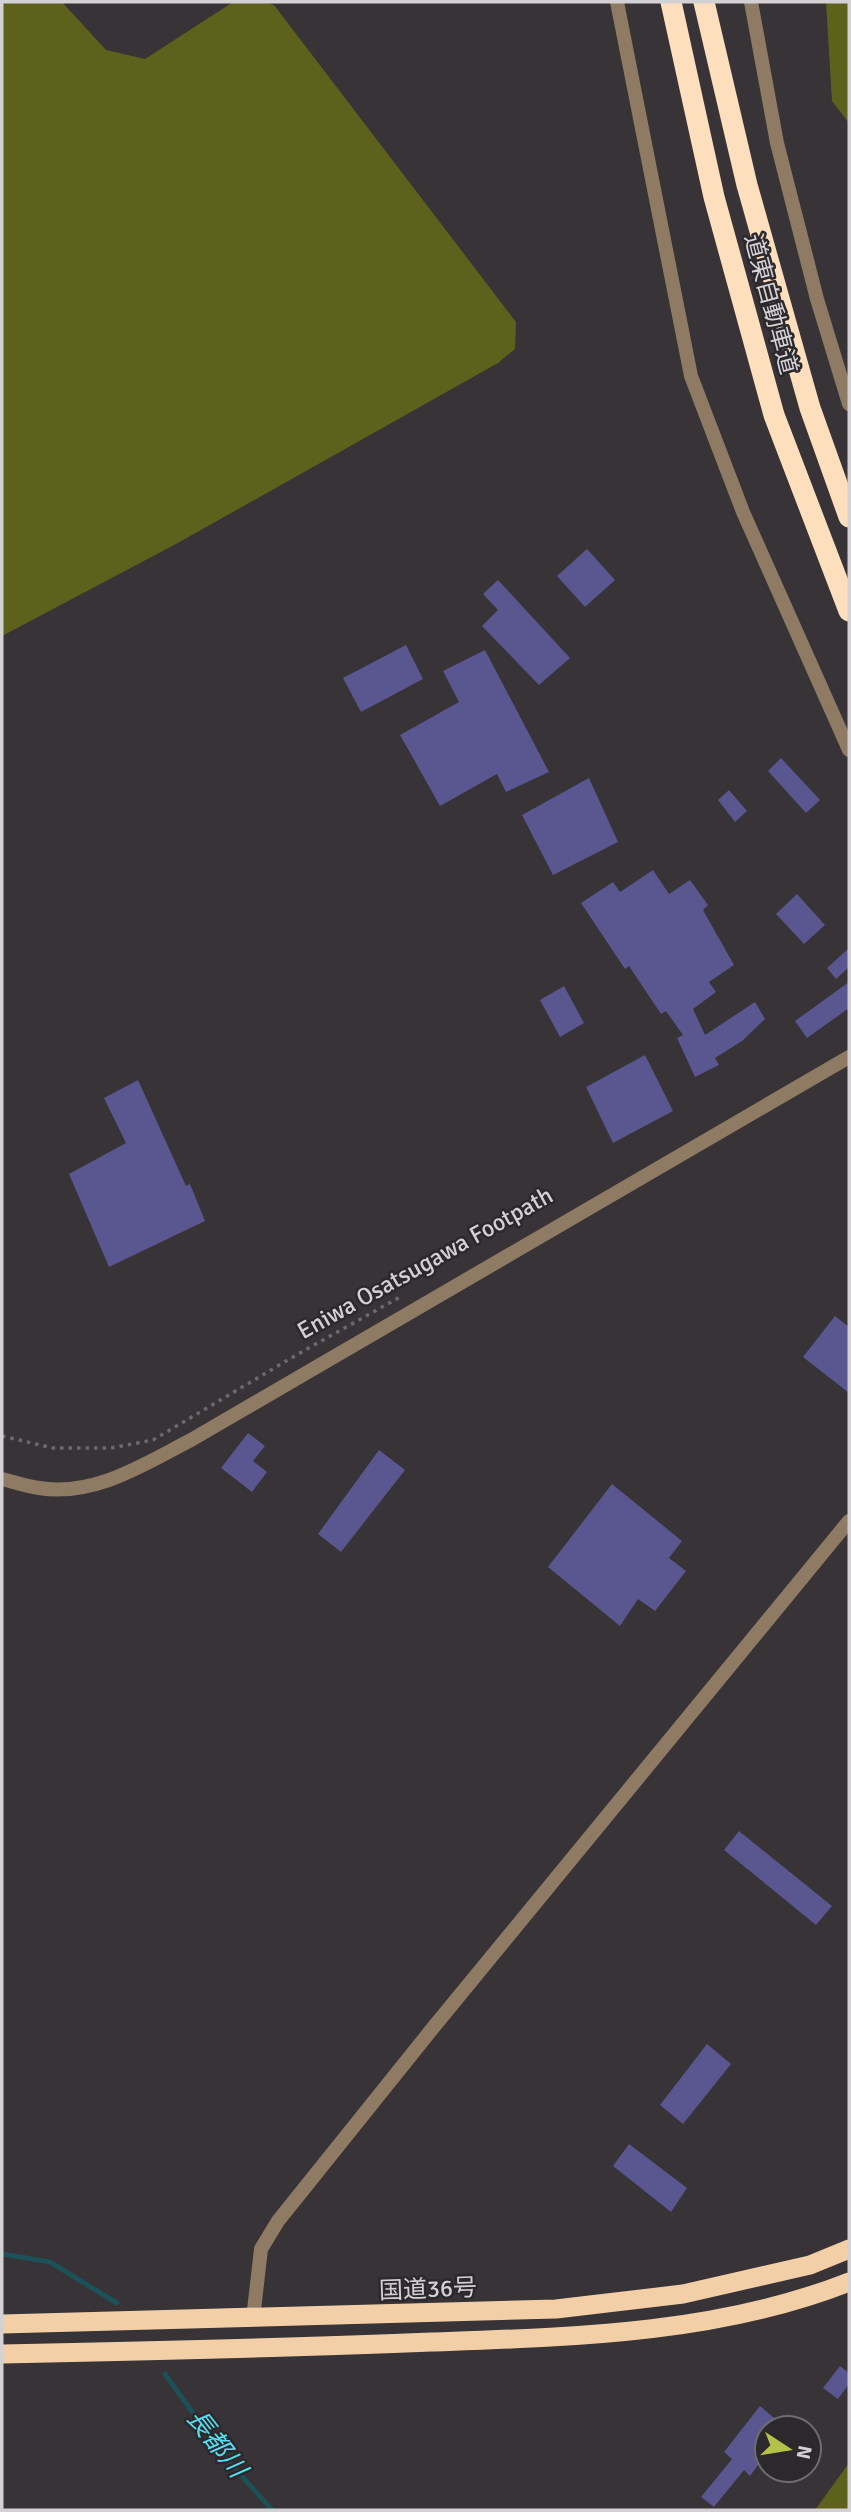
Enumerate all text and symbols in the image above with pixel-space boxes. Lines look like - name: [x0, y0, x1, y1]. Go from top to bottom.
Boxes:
- street label: 道東自動車道: [738, 231, 804, 377]
- street label: Eniwa Osatsugawa Footpath: [292, 1180, 558, 1346]
- street label: 国道36号: [379, 2272, 477, 2306]
- water label: 長都川: [180, 2403, 255, 2487]
- north arrow: [753, 2414, 823, 2484]
- text: N: [791, 2443, 817, 2461]

